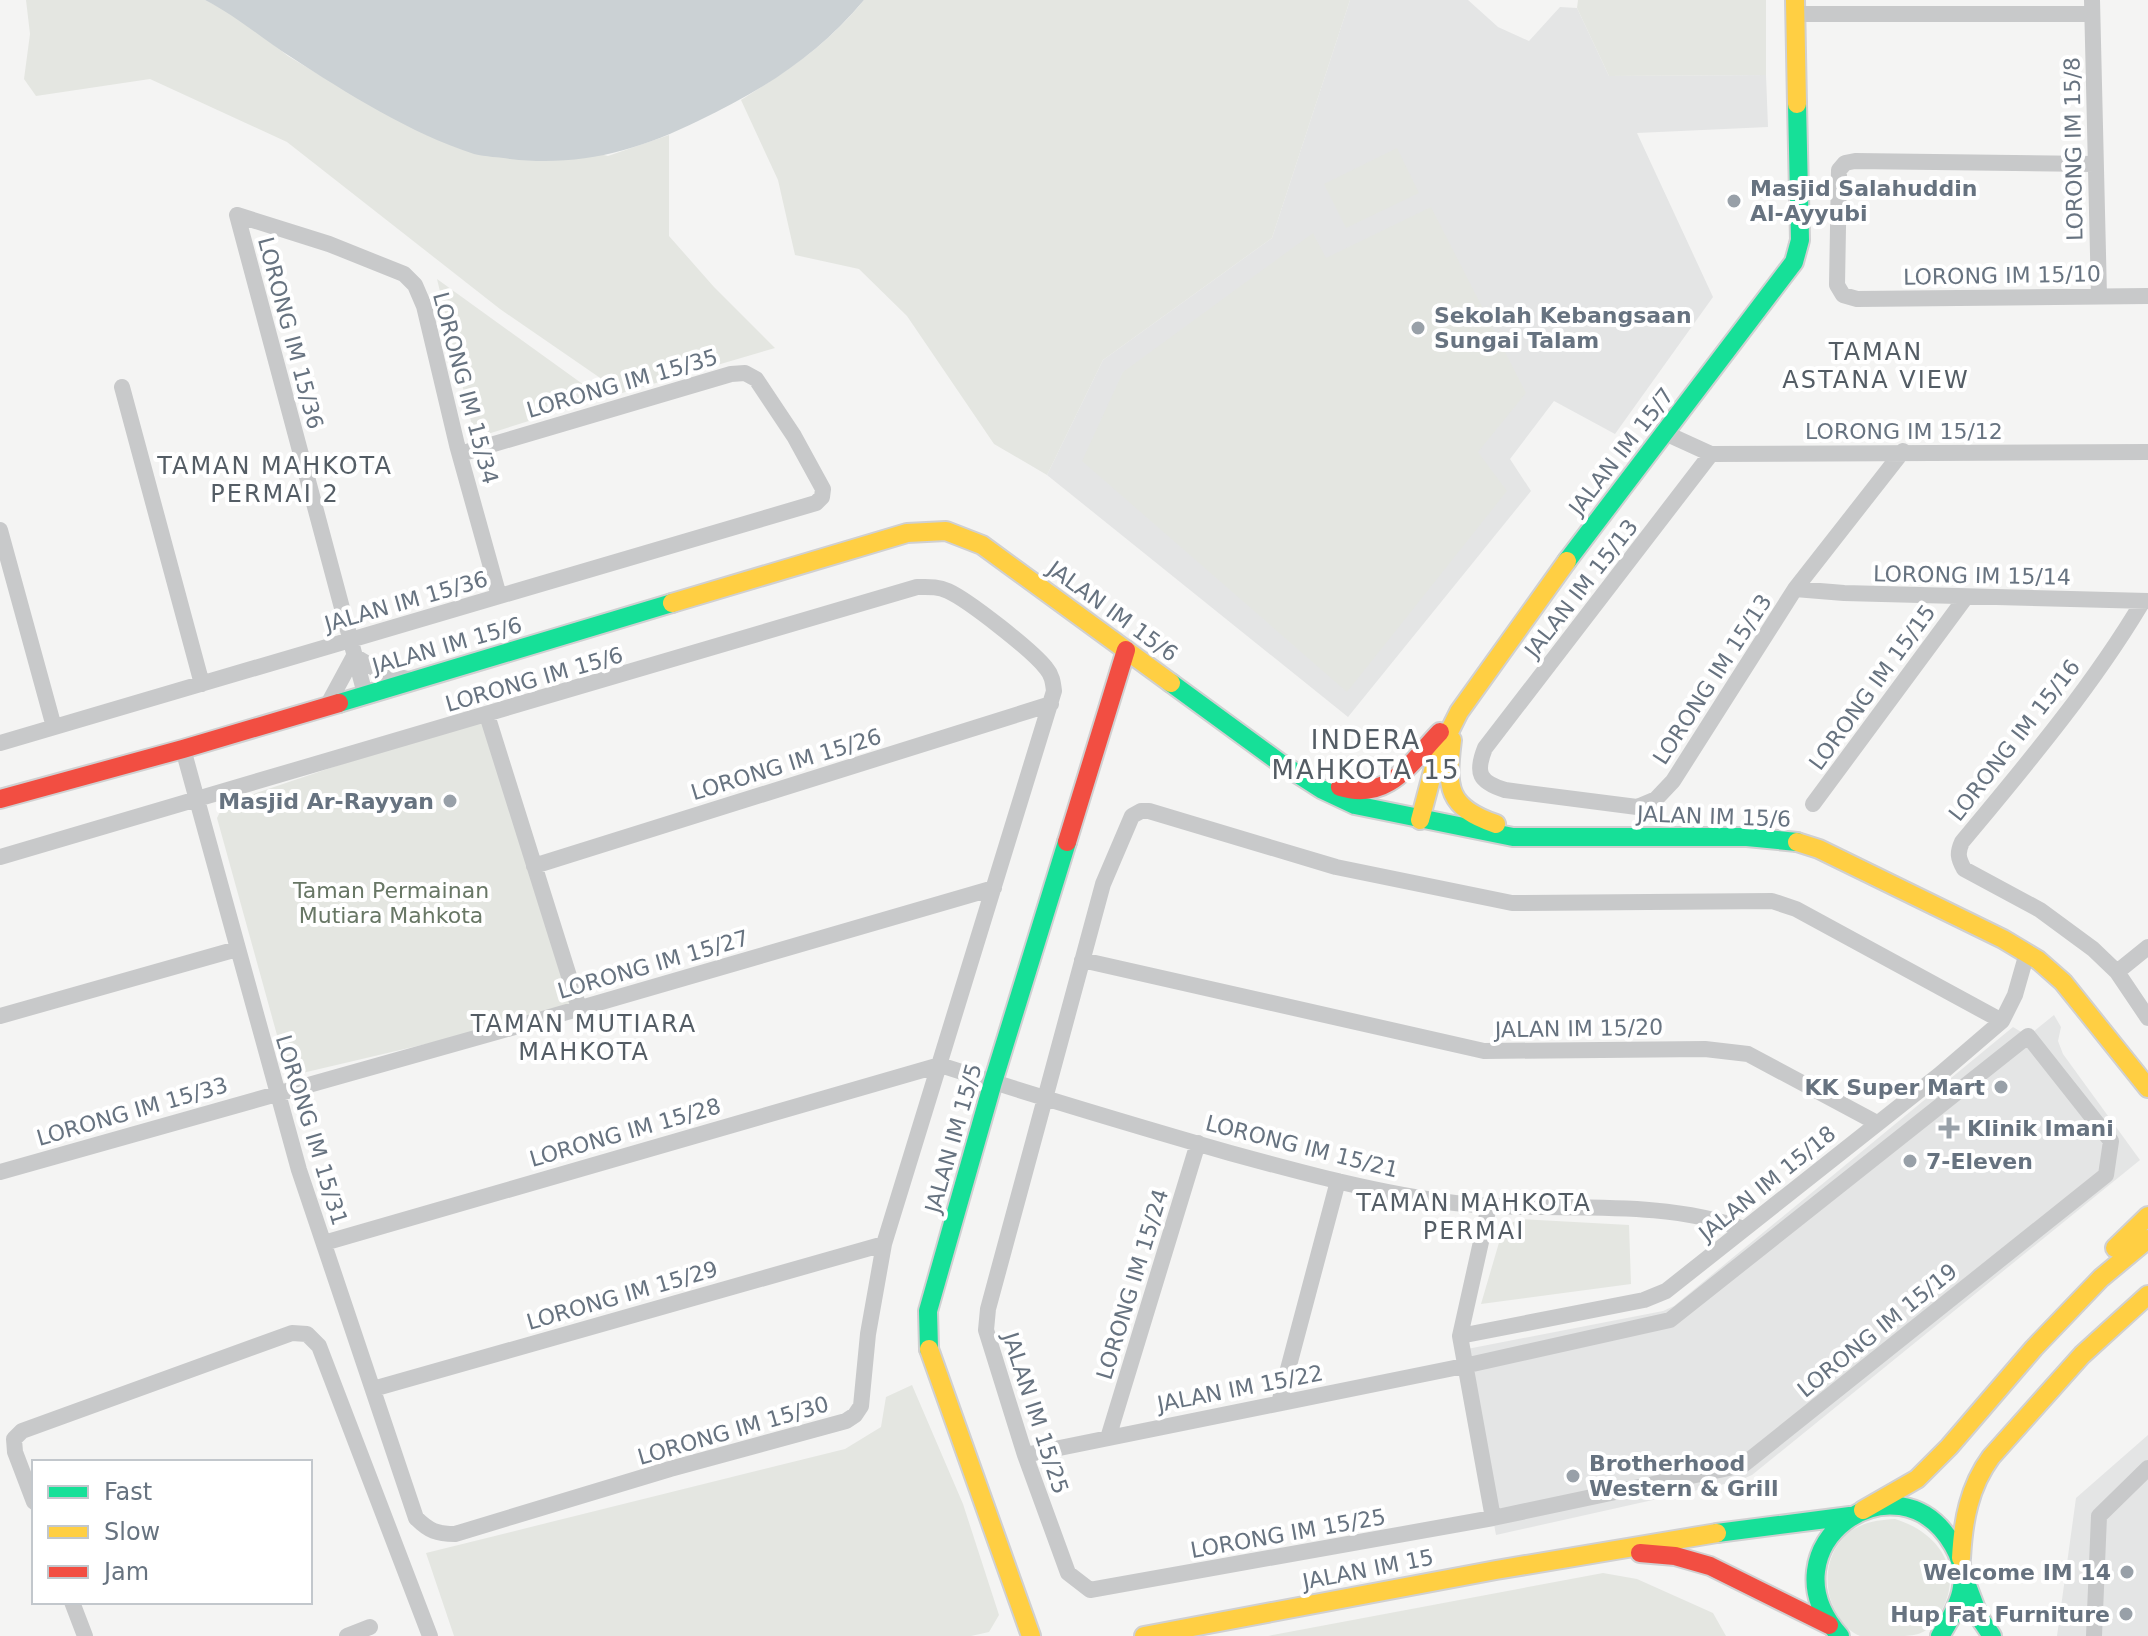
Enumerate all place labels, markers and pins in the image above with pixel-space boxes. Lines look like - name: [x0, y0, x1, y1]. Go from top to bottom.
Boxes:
- place label: Masjid Salahuddin Al-Ayyubi: [1750, 176, 1977, 226]
- marker: Masjid Salahuddin Al-Ayyubi: [1725, 192, 1743, 210]
- place label: Sekolah Kebangsaan Sungai Talam: [1434, 303, 1692, 353]
- marker: Sekolah Kebangsaan Sungai Talam: [1409, 319, 1427, 337]
- place label: Masjid Ar-Rayyan: [218, 789, 434, 814]
- marker: Masjid Ar-Rayyan: [441, 792, 459, 810]
- place label: KK Super Mart: [1804, 1075, 1985, 1100]
- marker: KK Super Mart: [1992, 1078, 2010, 1096]
- place label: Klinik Imani: [1967, 1116, 2114, 1141]
- marker: Klinik Imani: [1938, 1117, 1960, 1139]
- place label: 7-Eleven: [1926, 1149, 2033, 1174]
- marker: 7-Eleven: [1901, 1152, 1919, 1170]
- place label: Brotherhood Western & Grill: [1589, 1451, 1778, 1501]
- marker: Brotherhood Western & Grill: [1564, 1467, 1582, 1485]
- place label: Welcome IM 14: [1923, 1560, 2111, 1585]
- marker: Welcome IM 14: [2118, 1563, 2136, 1581]
- place label: Hup Fat Furniture: [1890, 1602, 2110, 1627]
- marker: Hup Fat Furniture: [2117, 1605, 2135, 1623]

